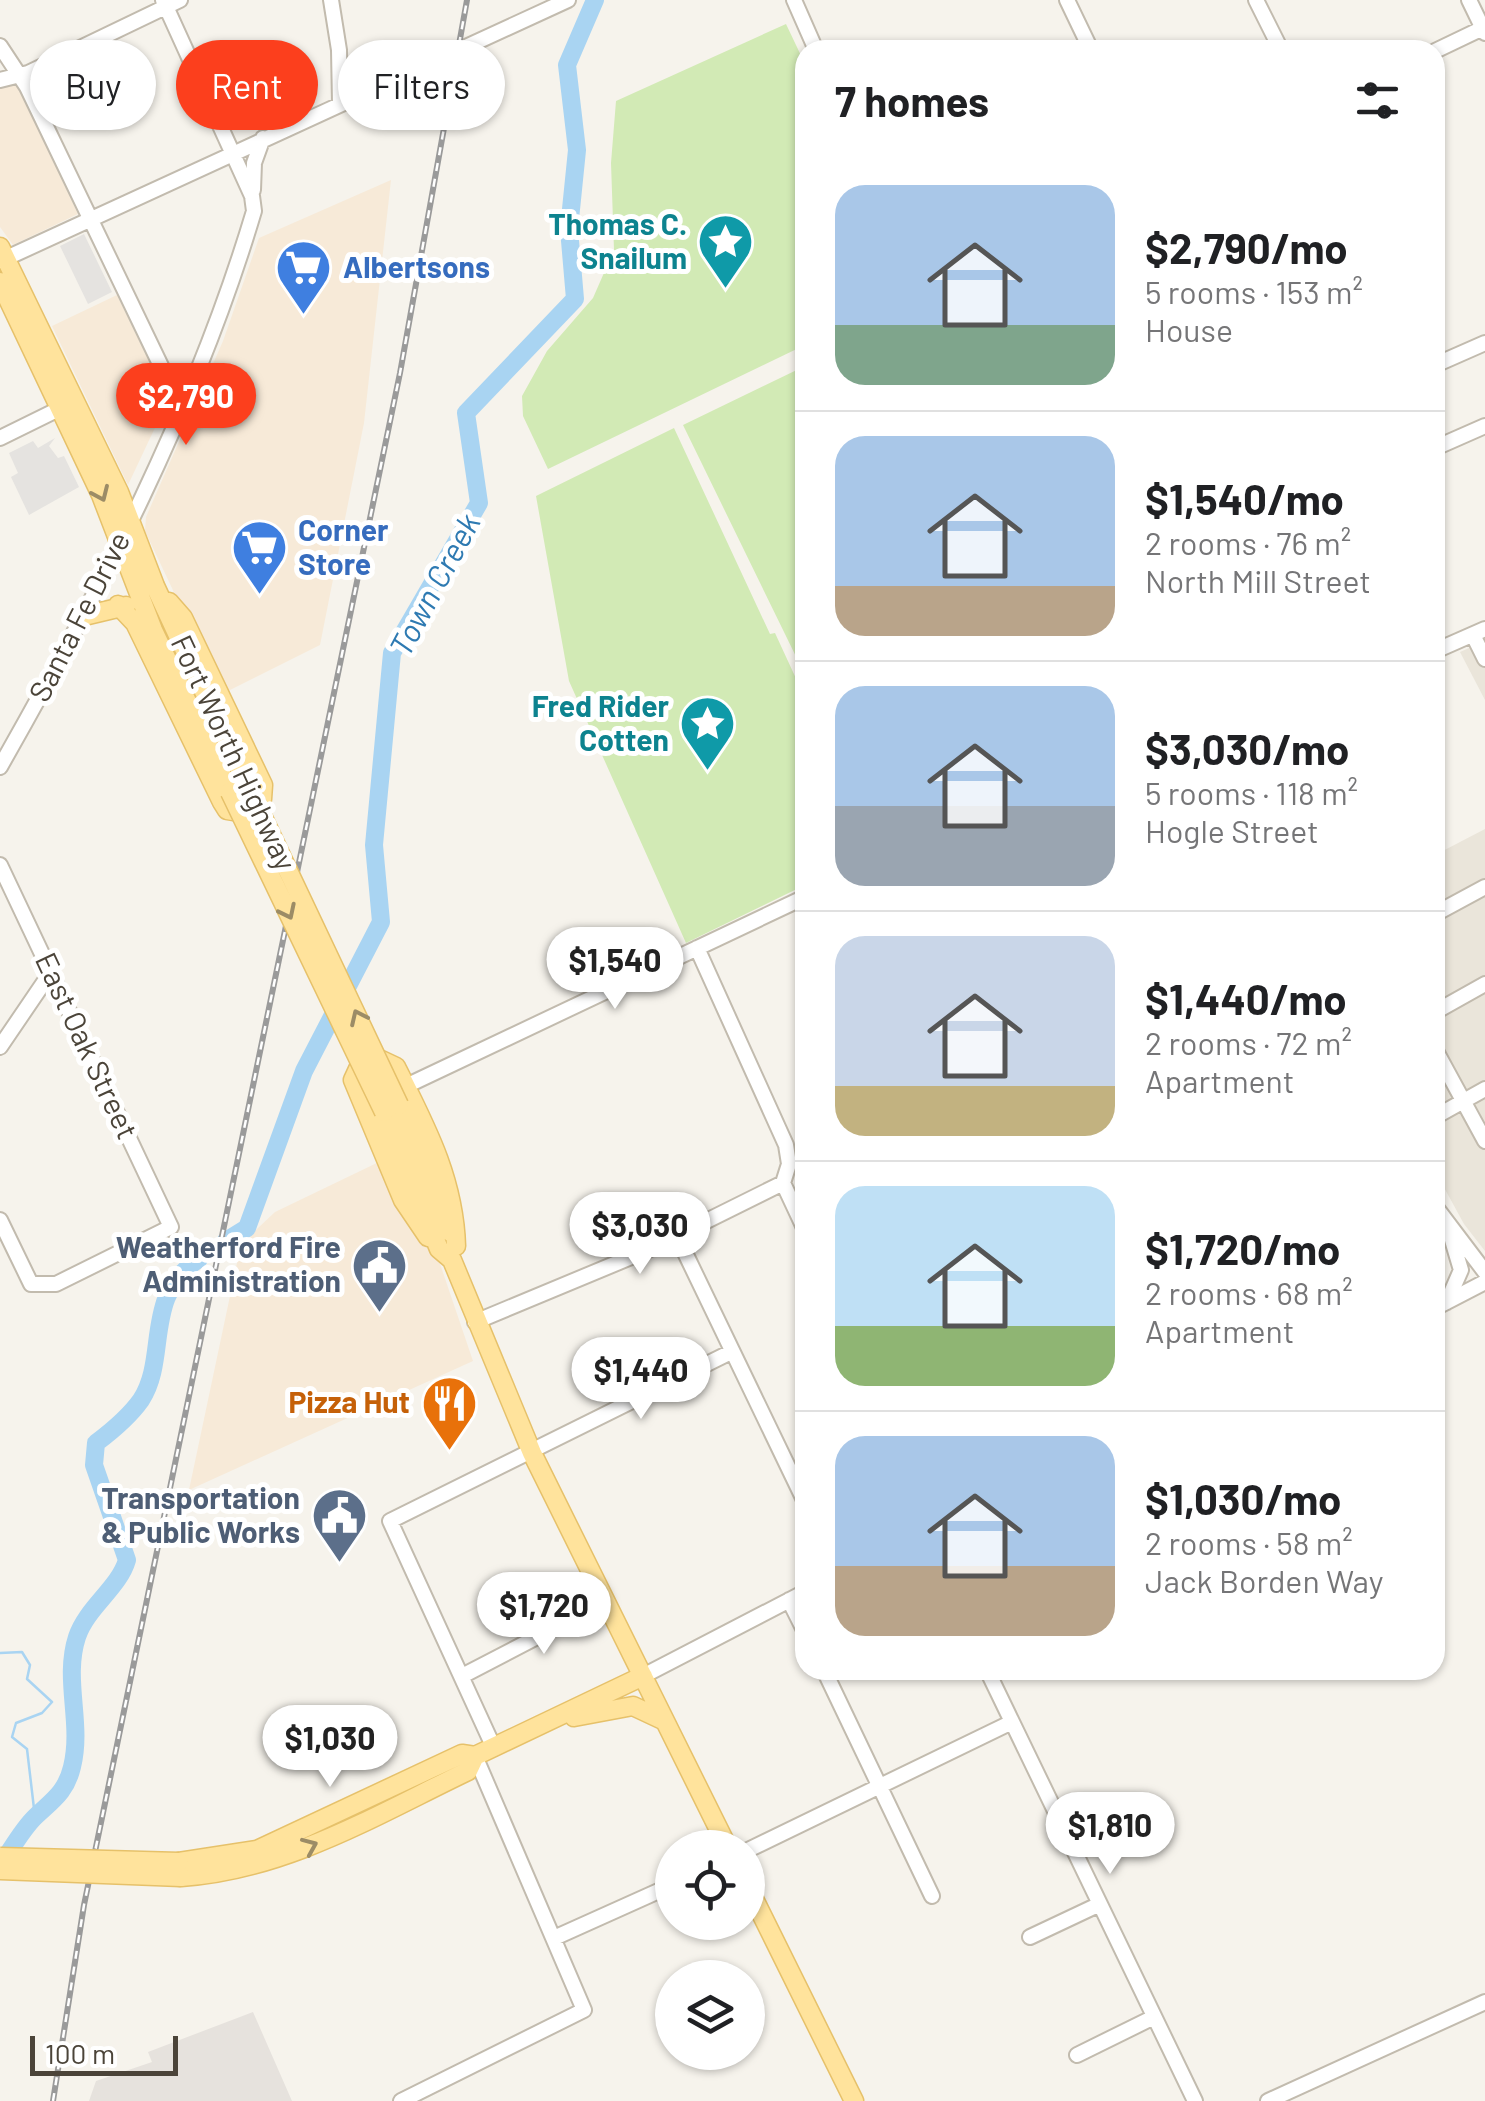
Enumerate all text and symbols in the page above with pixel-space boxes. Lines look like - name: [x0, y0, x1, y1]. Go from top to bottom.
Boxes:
- chip: Buy: [30, 40, 156, 130]
- chip: Rent: [176, 40, 318, 130]
- chip: Filters: [338, 40, 505, 130]
- icon: filters: [1350, 73, 1405, 128]
- text: 7 homes: [835, 75, 989, 125]
- place label: Thomas C. Snailum: [548, 205, 687, 275]
- place icon: Thomas C. Snailum: [696, 212, 756, 291]
- text: $2,790/mo: [1145, 222, 1348, 272]
- icon: home: [915, 225, 1035, 345]
- supermarket icon: Albertsons: [274, 238, 334, 317]
- place label: Albertsons: [343, 248, 490, 284]
- text: 5 rooms · 153 m²: [1145, 272, 1363, 310]
- text: House: [1145, 310, 1233, 348]
- pin: $2,790: [105, 363, 267, 448]
- text: $2,790: [138, 376, 234, 414]
- text: $1,540/mo: [1145, 473, 1344, 523]
- icon: home: [915, 476, 1035, 596]
- one-way arrow: [88, 484, 108, 502]
- water label: Town Creek: [380, 506, 487, 662]
- place label: Corner Store: [298, 511, 389, 581]
- supermarket icon: Corner Store: [229, 518, 289, 597]
- text: 2 rooms · 76 m²: [1145, 523, 1351, 561]
- street label: Santa Fe Drive: [20, 525, 136, 707]
- text: North Mill Street: [1145, 561, 1371, 599]
- street label: Fort Worth Highway: [164, 629, 305, 876]
- place label: Fred Rider Cotten: [532, 687, 670, 757]
- place icon: Fred Rider Cotten: [678, 694, 738, 773]
- text: $3,030/mo: [1145, 723, 1349, 773]
- icon: home: [915, 726, 1035, 846]
- text: 5 rooms · 118 m²: [1145, 773, 1358, 811]
- text: Hogle Street: [1145, 811, 1319, 849]
- one-way arrow: [275, 901, 295, 919]
- pin: $1,540: [534, 927, 696, 1012]
- text: $1,540: [569, 940, 661, 978]
- street label: East Oak Street: [29, 946, 147, 1144]
- text: $1,440/mo: [1145, 973, 1347, 1023]
- icon: home: [915, 976, 1035, 1096]
- one-way arrow: [350, 1009, 370, 1027]
- text: 2 rooms · 72 m²: [1145, 1023, 1352, 1061]
- text: Apartment: [1145, 1061, 1294, 1099]
- pin: $3,030: [559, 1192, 721, 1277]
- text: $3,030: [592, 1205, 689, 1243]
- text: $1,720/mo: [1145, 1223, 1340, 1273]
- icon: home: [915, 1226, 1035, 1346]
- place label: Weatherford Fire Administration: [116, 1228, 341, 1298]
- public building icon: Weatherford Fire Administration: [350, 1235, 410, 1314]
- text: 2 rooms · 68 m²: [1145, 1273, 1353, 1311]
- text: Apartment: [1145, 1311, 1294, 1349]
- pin: $1,440: [560, 1337, 722, 1422]
- text: $1,440: [593, 1350, 689, 1388]
- restaurant icon: Pizza Hut: [419, 1373, 479, 1452]
- place label: Pizza Hut: [288, 1383, 410, 1419]
- text: $1,030/mo: [1145, 1473, 1341, 1523]
- icon: home: [915, 1476, 1035, 1596]
- place label: Transportation & Public Works: [101, 1479, 300, 1549]
- public building icon: Transportation & Public Works: [309, 1486, 369, 1565]
- text: 2 rooms · 58 m²: [1145, 1523, 1353, 1561]
- text: Jack Borden Way: [1145, 1561, 1384, 1599]
- pin: $1,720: [463, 1572, 625, 1657]
- text: $1,720: [499, 1585, 589, 1623]
- pin: $1,030: [249, 1705, 411, 1790]
- text: $1,030: [284, 1718, 376, 1756]
- pin: $1,810: [1029, 1792, 1191, 1877]
- text: $1,810: [1068, 1805, 1152, 1843]
- map controls: [655, 1830, 765, 2070]
- button: locate: [655, 1830, 765, 1940]
- one-way arrow: [299, 1838, 317, 1858]
- button: layers: [655, 1960, 765, 2070]
- scale bar: [30, 2031, 178, 2076]
- text: 100 m: [45, 2036, 115, 2070]

